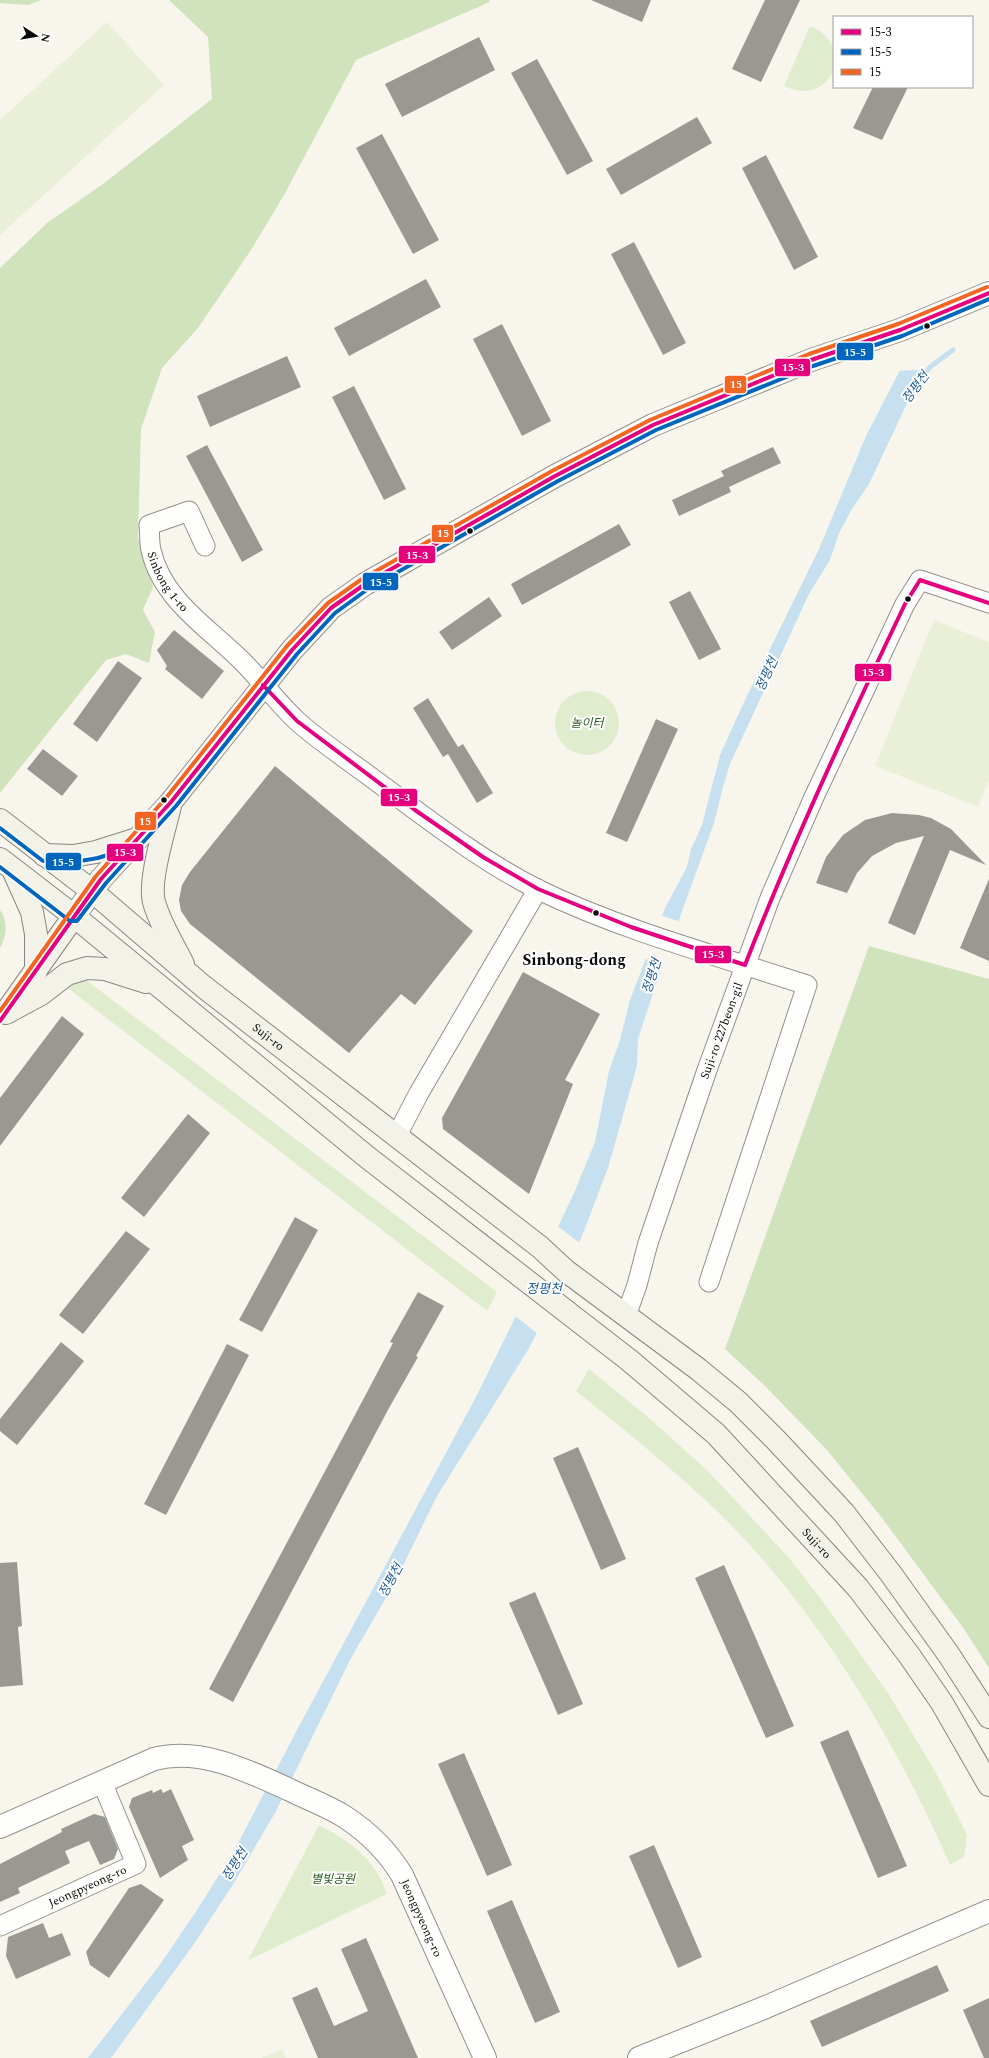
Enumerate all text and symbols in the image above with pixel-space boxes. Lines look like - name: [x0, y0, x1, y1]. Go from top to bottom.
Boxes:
- north arrow: [16, 16, 56, 56]
- legend: [833, 16, 973, 88]
- text: 15-3: [869, 23, 892, 42]
- text: N: [36, 32, 55, 44]
- text: 15-5: [869, 43, 892, 62]
- text: 15: [869, 63, 881, 82]
- unlabelled marker: [922, 321, 932, 331]
- line badge: 15-5: [836, 342, 874, 361]
- text: 15-5: [844, 344, 866, 361]
- line badge: 15-3: [774, 358, 811, 377]
- text: 15-3: [782, 359, 804, 376]
- water label: 정평천: [897, 366, 935, 408]
- line badge: 15: [724, 375, 747, 394]
- text: 15: [730, 376, 742, 393]
- line badge: 15: [431, 524, 454, 543]
- text: 15: [437, 525, 449, 542]
- unlabelled marker: [465, 526, 475, 536]
- line badge: 15-3: [398, 545, 436, 564]
- text: 15-3: [406, 547, 428, 564]
- street label: Sinbong 1-ro: [142, 549, 193, 617]
- line badge: 15-5: [362, 572, 399, 591]
- text: 15-5: [370, 574, 392, 591]
- unlabelled marker: [903, 594, 913, 604]
- water label: 정평천: [750, 653, 784, 695]
- line badge: 15-3: [854, 663, 892, 682]
- text: 15-3: [862, 664, 884, 681]
- park label: 놀이터: [570, 714, 606, 733]
- line badge: 15-3: [380, 788, 418, 807]
- text: 15-3: [388, 789, 410, 806]
- unlabelled marker: [159, 795, 169, 805]
- line badge: 15: [134, 811, 157, 831]
- text: 15: [139, 813, 151, 830]
- line badge: 15-3: [106, 843, 144, 862]
- text: 15-3: [114, 844, 136, 861]
- line badge: 15-5: [45, 852, 82, 871]
- text: 15-5: [52, 854, 74, 871]
- unlabelled marker: [591, 908, 601, 918]
- line badge: 15-3: [694, 945, 732, 964]
- text: 15-3: [702, 946, 724, 963]
- district label: Sinbong-dong: [522, 948, 626, 972]
- water label: 정평천: [637, 955, 667, 996]
- street label: Suji-ro 227beon-gil: [696, 980, 748, 1082]
- street label: Suji-ro: [248, 1018, 288, 1056]
- water label: 정평천: [526, 1279, 563, 1299]
- street label: Suji-ro: [797, 1524, 836, 1563]
- water label: 정평천: [373, 1559, 409, 1601]
- water label: 정평천: [217, 1843, 254, 1885]
- street label: Jeongpyeong-ro: [45, 1861, 130, 1913]
- park label: 별빛공원: [311, 1870, 356, 1889]
- street label: Jeongpyeong-ro: [395, 1876, 447, 1960]

